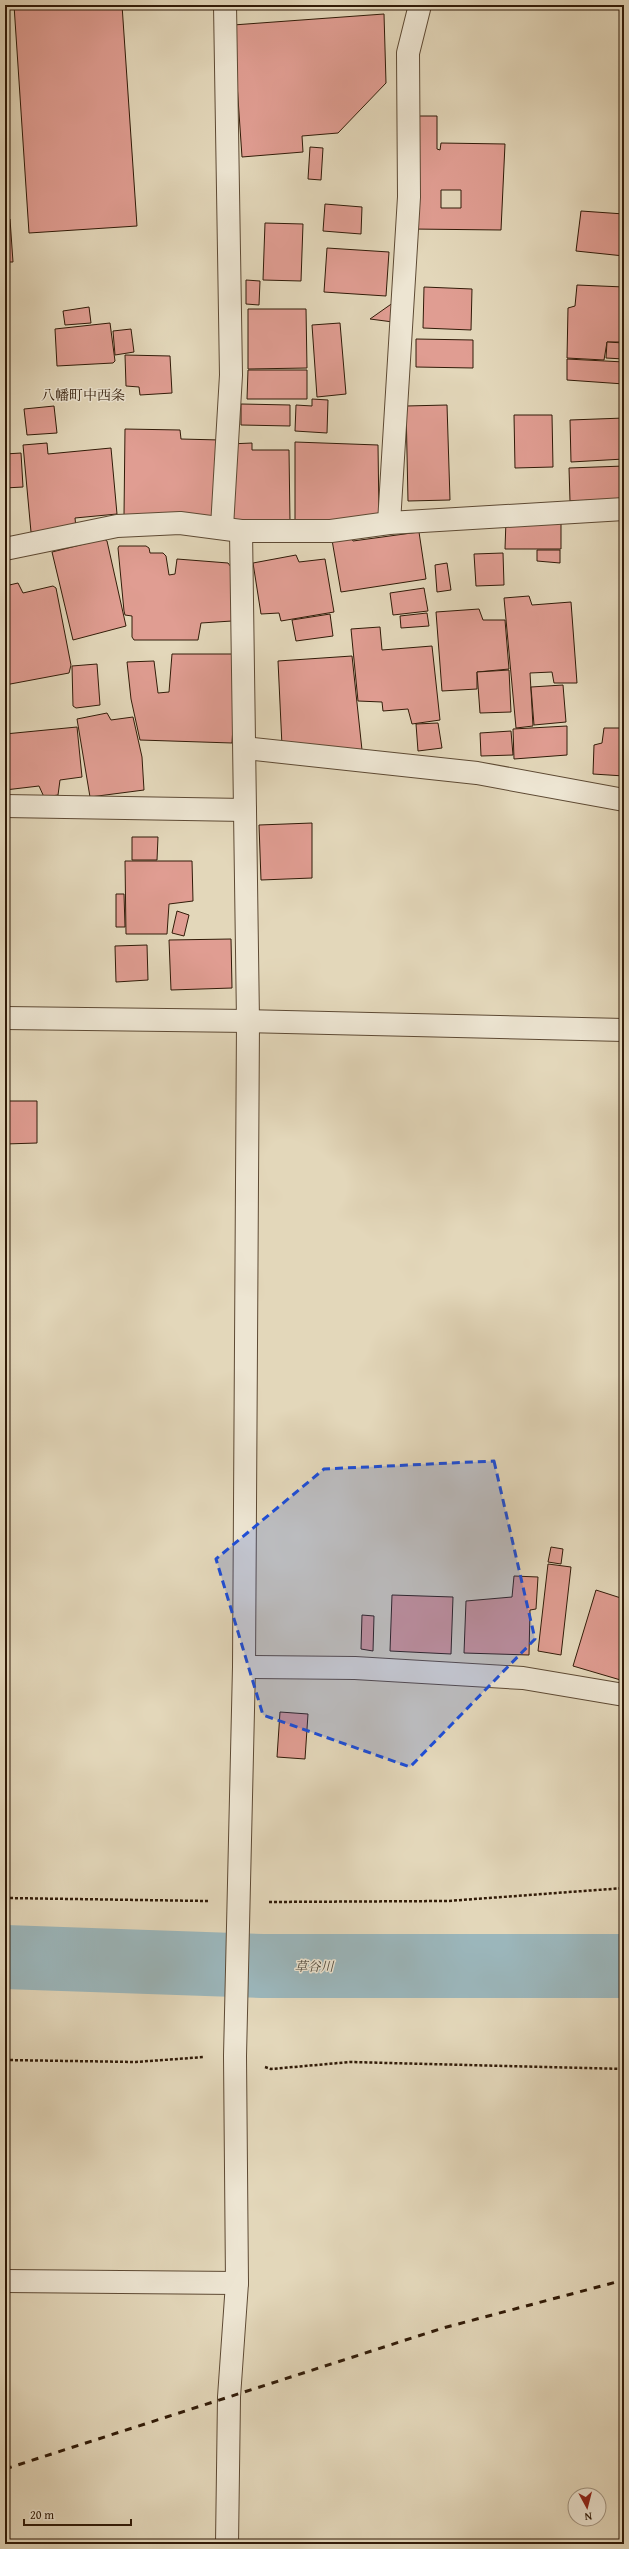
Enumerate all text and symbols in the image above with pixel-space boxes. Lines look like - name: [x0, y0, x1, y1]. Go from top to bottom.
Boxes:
- district label: 八幡町中西条: [41, 385, 125, 405]
- water label: 草谷川: [294, 1957, 335, 1976]
- north arrow: [567, 2487, 607, 2527]
- scale bar: [24, 2501, 131, 2527]
- text: 20 m: [30, 2506, 54, 2523]
- text: N: [583, 2509, 593, 2525]

